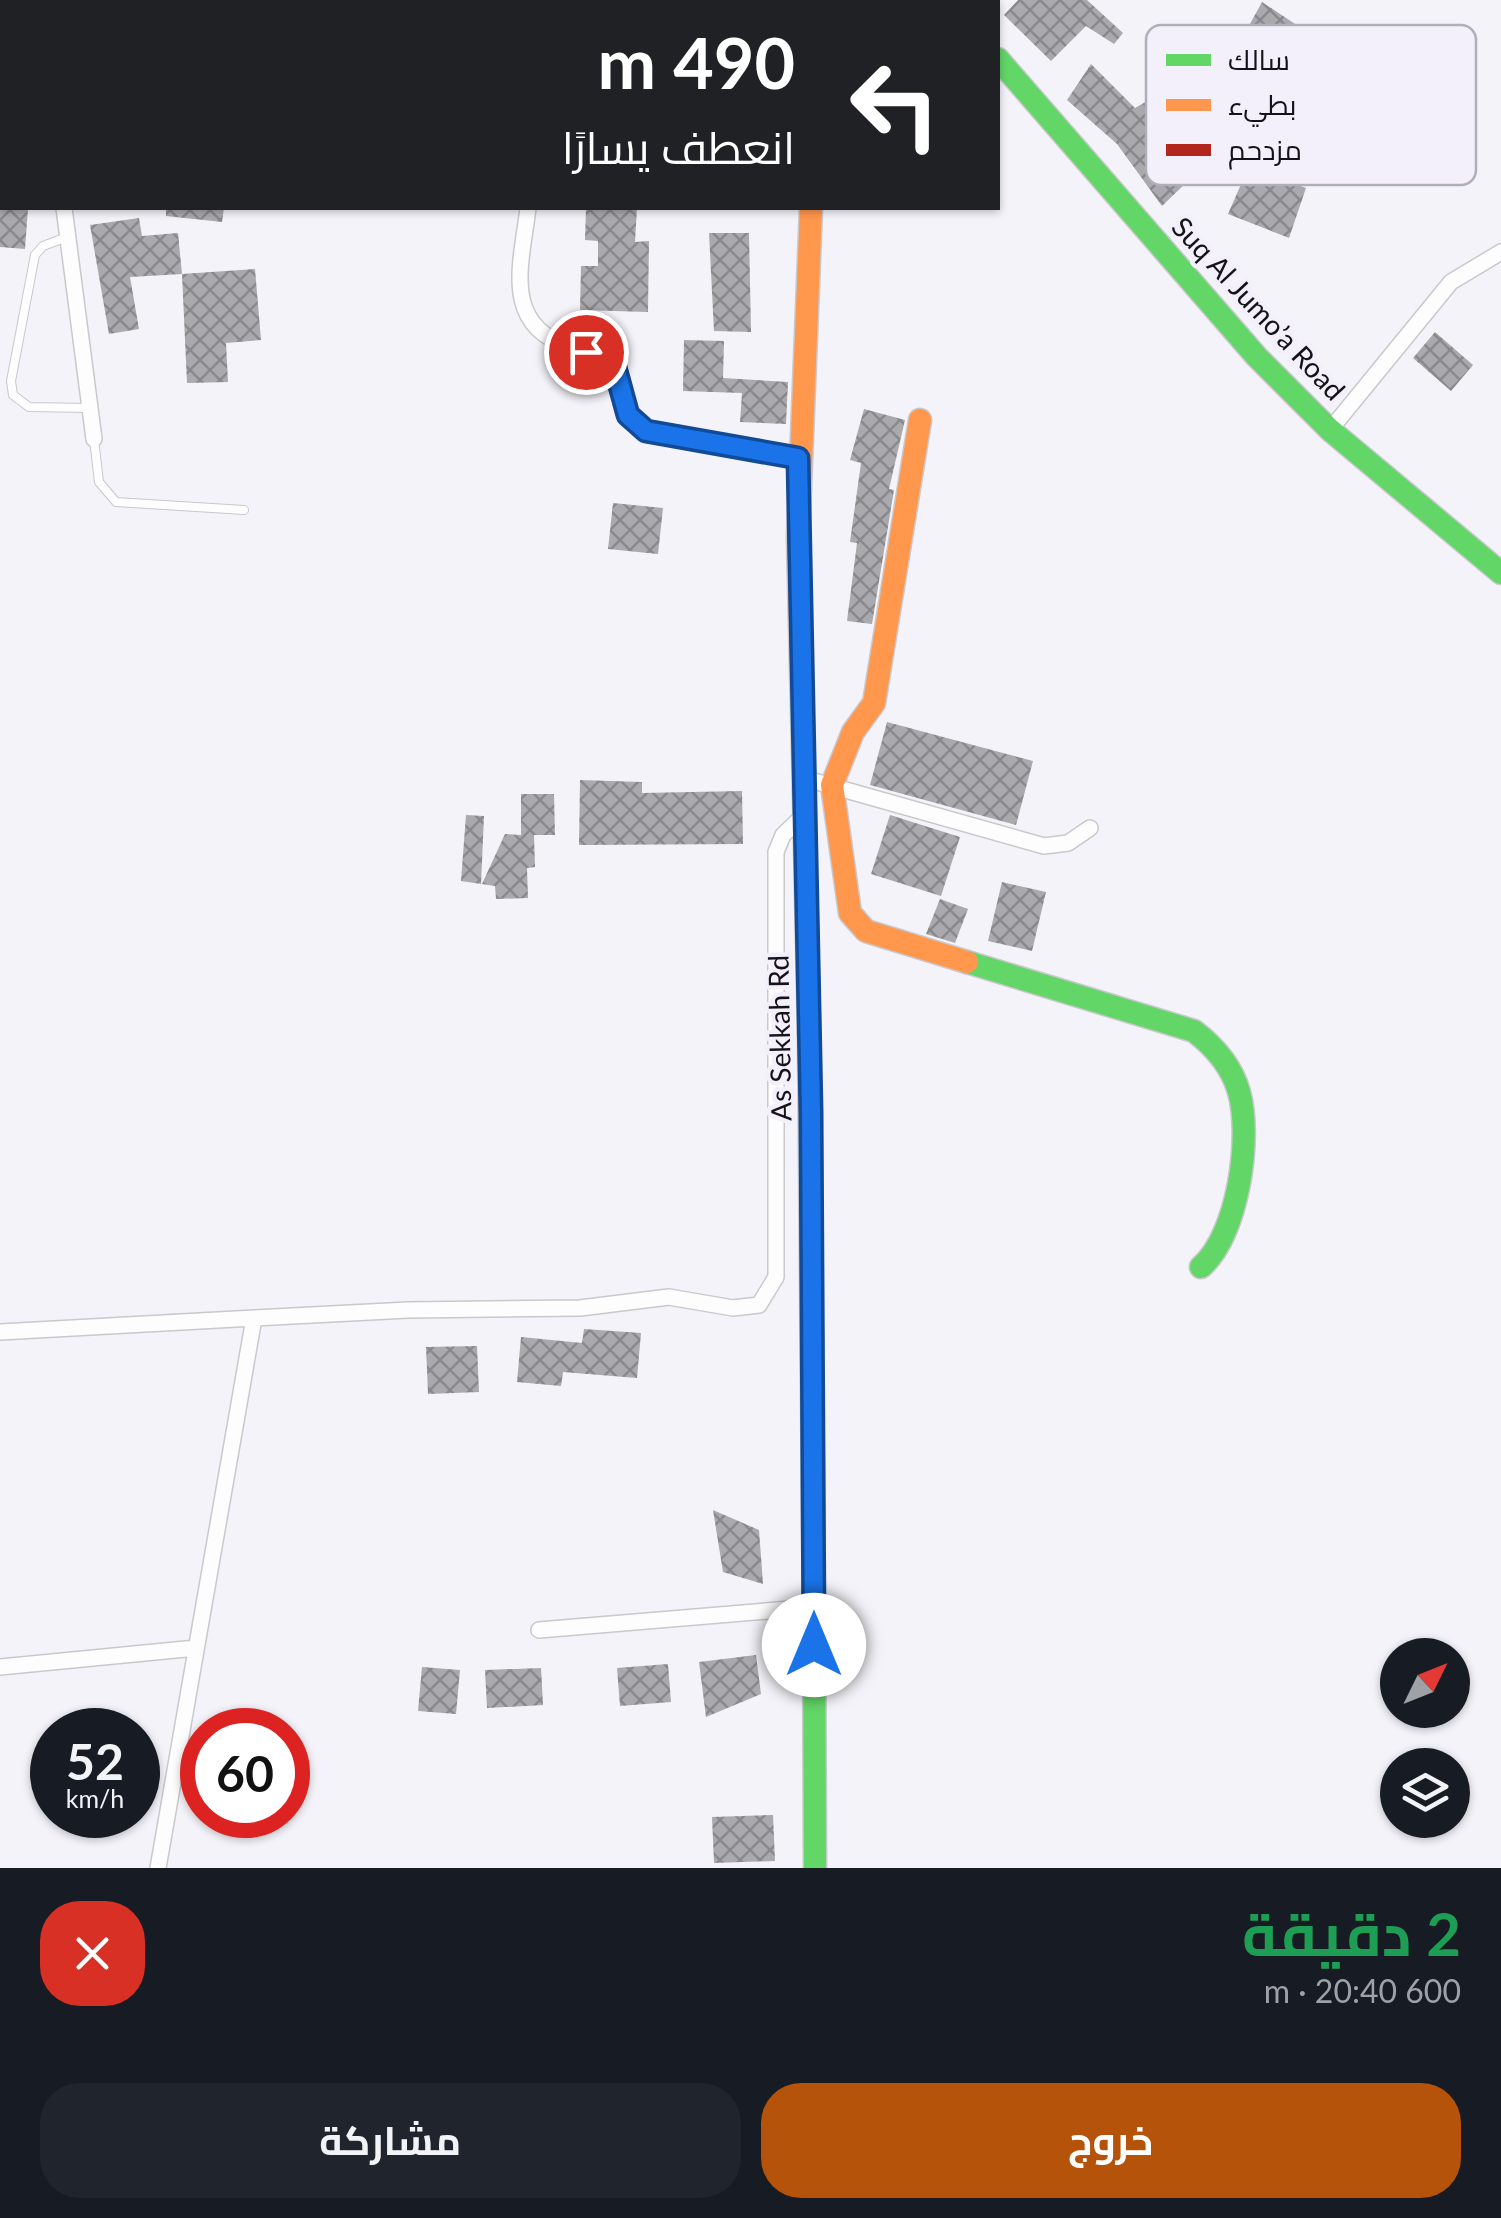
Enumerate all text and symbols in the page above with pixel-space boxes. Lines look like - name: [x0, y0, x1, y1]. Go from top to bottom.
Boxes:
- text: 490 m: [598, 20, 795, 104]
- legend: [1146, 25, 1476, 185]
- icon: left: [830, 40, 960, 170]
- text: سالك: [1228, 42, 1290, 76]
- text: بطيء: [1228, 87, 1296, 127]
- text: انعطف يسارًا: [562, 120, 795, 174]
- text: مزدحم: [1228, 132, 1302, 170]
- street label: Suq Al Jumo’a Road: [1165, 209, 1353, 407]
- pin: [544, 310, 629, 395]
- icon: arrive: [559, 325, 614, 380]
- street label: As Sekkah Rd: [761, 955, 797, 1121]
- position arrow: [762, 1593, 866, 1697]
- north arrow: [1380, 1638, 1470, 1728]
- map controls: [1380, 1638, 1470, 1838]
- speed limit sign: 60: [180, 1708, 310, 1838]
- text: 52: [66, 1731, 124, 1791]
- button: layers: [1380, 1748, 1470, 1838]
- text: km/h: [66, 1783, 124, 1813]
- text: 2 دقيقة: [1242, 1897, 1461, 1969]
- button: close: [40, 1901, 145, 2006]
- text: 600 m · 20:40: [1264, 1971, 1461, 2010]
- button: مشاركة: [40, 2083, 741, 2198]
- button: خروج: [761, 2083, 1461, 2198]

